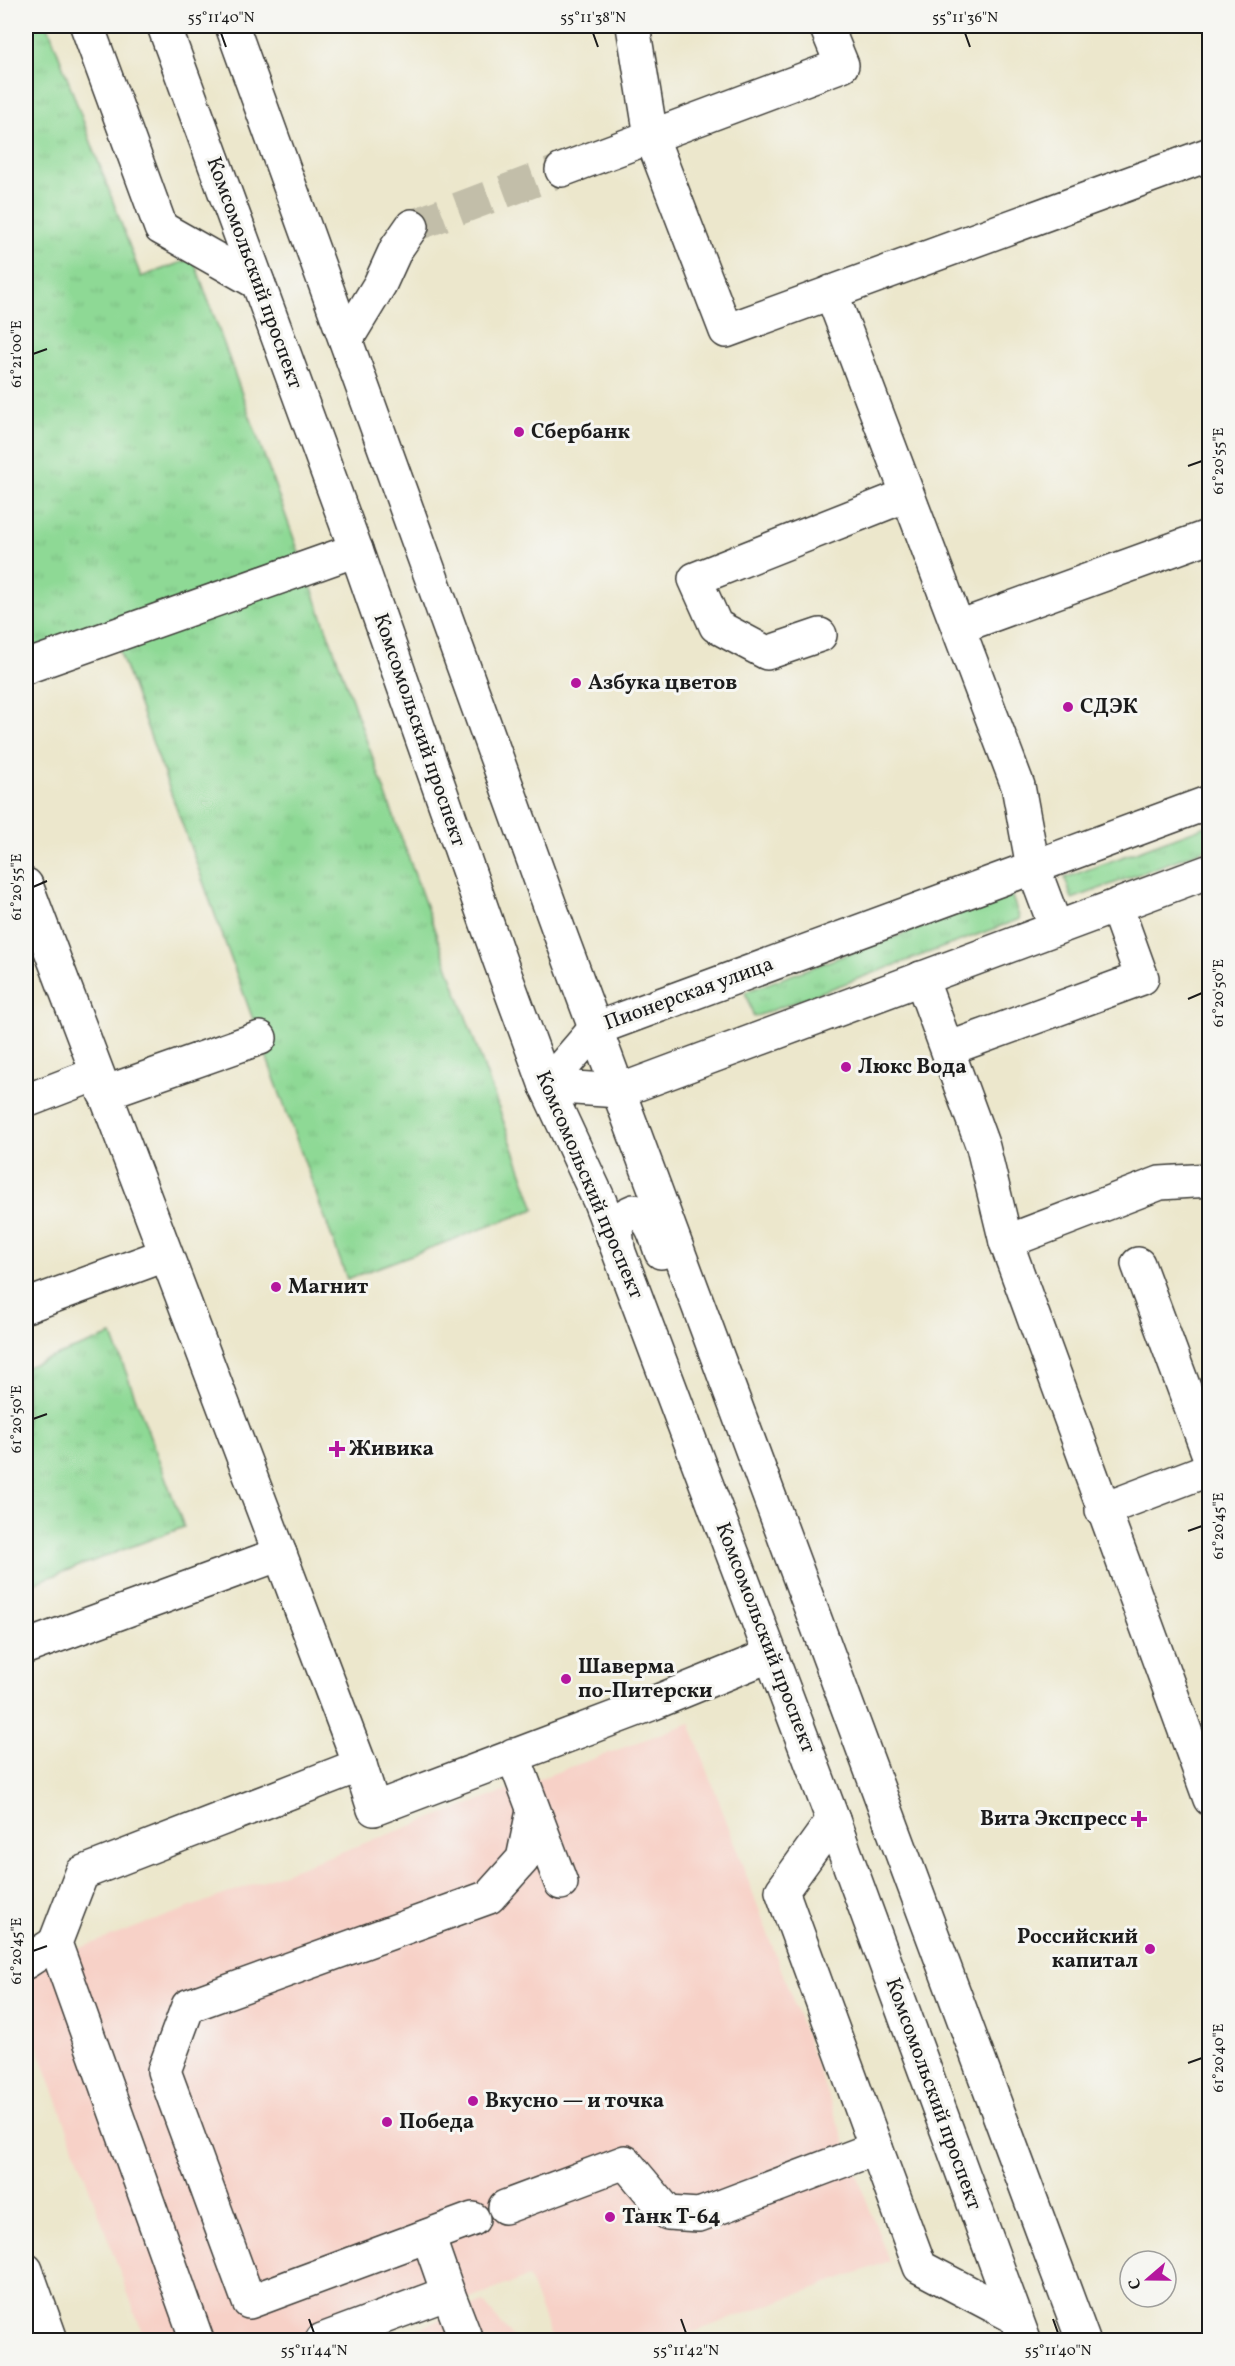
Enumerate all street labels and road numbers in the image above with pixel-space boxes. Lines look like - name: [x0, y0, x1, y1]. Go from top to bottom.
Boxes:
- street label: Комсомольский проспект: [198, 153, 310, 393]
- street label: Комсомольский проспект: [365, 609, 473, 851]
- street label: Пионерская улица: [600, 950, 778, 1038]
- street label: Комсомольский проспект: [528, 1067, 650, 1304]
- street label: Комсомольский проспект: [708, 1518, 823, 1758]
- street label: Комсомольский проспект: [877, 1974, 989, 2214]

